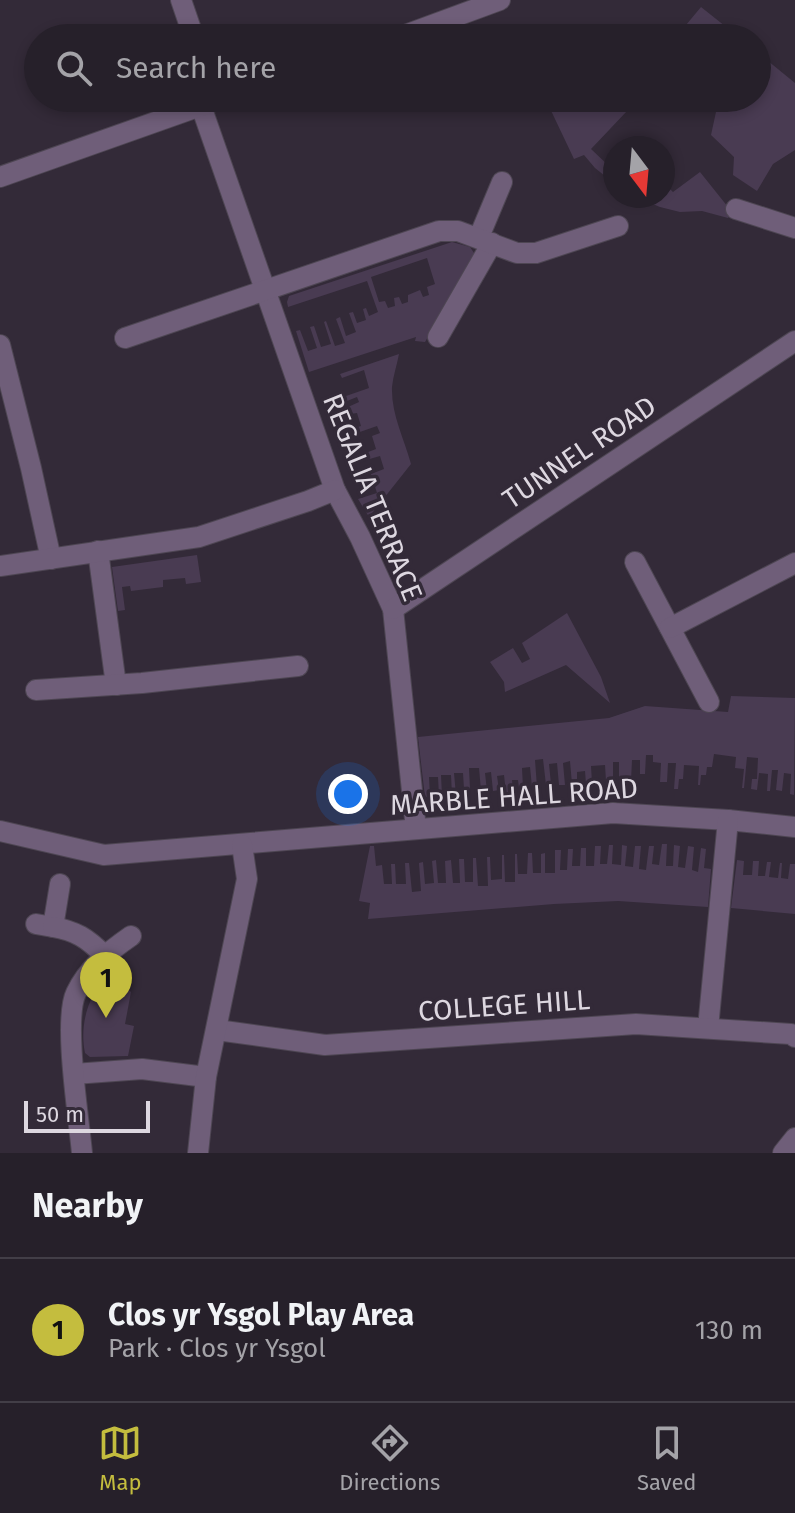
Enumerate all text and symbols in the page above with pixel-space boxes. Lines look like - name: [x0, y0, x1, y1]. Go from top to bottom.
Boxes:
- search box: [24, 24, 771, 112]
- icon: search: [52, 46, 96, 90]
- text: Search here: [116, 50, 276, 86]
- north arrow: [603, 136, 675, 208]
- street label: REGALIA TERRACE: [316, 389, 429, 606]
- street label: TUNNEL ROAD: [496, 389, 662, 516]
- street label: MARBLE HALL ROAD: [389, 771, 639, 822]
- your location: [328, 774, 368, 814]
- pin: 1: [80, 952, 132, 1018]
- street label: COLLEGE HILL: [417, 983, 591, 1028]
- scale bar: [24, 1097, 150, 1133]
- text: 50 m: [36, 1101, 84, 1128]
- text: Nearby: [32, 1185, 143, 1226]
- text: Clos yr Ysgol Play Area: [108, 1297, 414, 1333]
- text: 1: [52, 1315, 64, 1346]
- text: 130 m: [695, 1315, 763, 1346]
- text: Park · Clos yr Ysgol: [108, 1333, 326, 1364]
- tab: Map: [98, 1421, 142, 1496]
- tab: Directions: [339, 1421, 440, 1496]
- tab: Saved: [637, 1421, 697, 1496]

